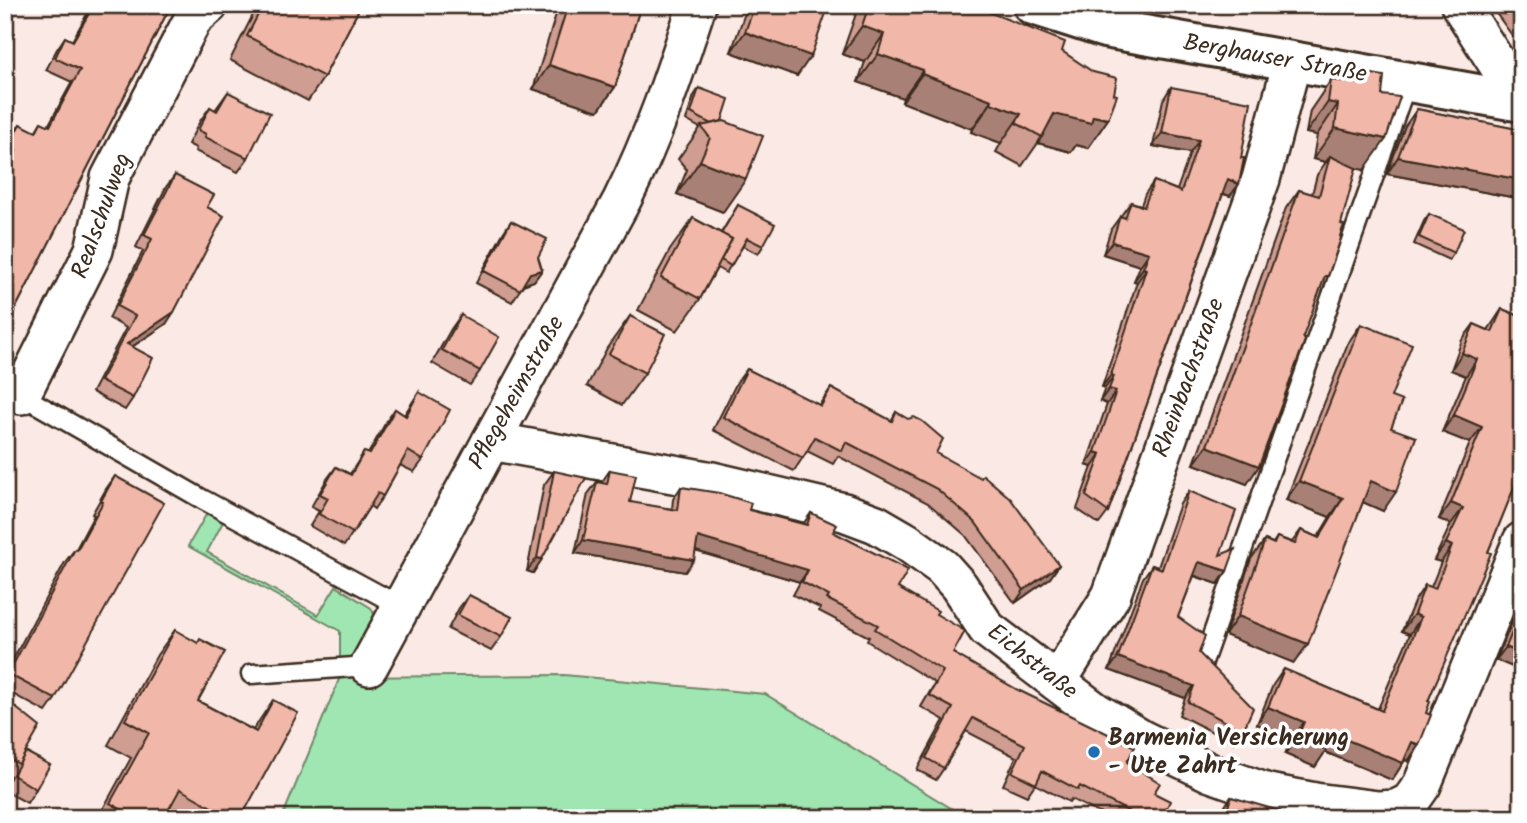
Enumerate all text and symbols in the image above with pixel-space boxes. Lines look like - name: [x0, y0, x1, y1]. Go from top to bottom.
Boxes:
- street label: Berghauser Straße: [1180, 24, 1370, 94]
- street label: Realschulweg: [61, 148, 143, 284]
- street label: Rheinbachstraße: [1142, 293, 1236, 463]
- street label: Pflegeheimstraße: [458, 309, 576, 477]
- street label: Eichstraße: [978, 614, 1086, 710]
- place label: Barmenia Versicherung - Ute Zahrt: [1108, 719, 1349, 786]
- marker: Barmenia Versicherung - Ute Zahrt: [1086, 744, 1102, 760]

